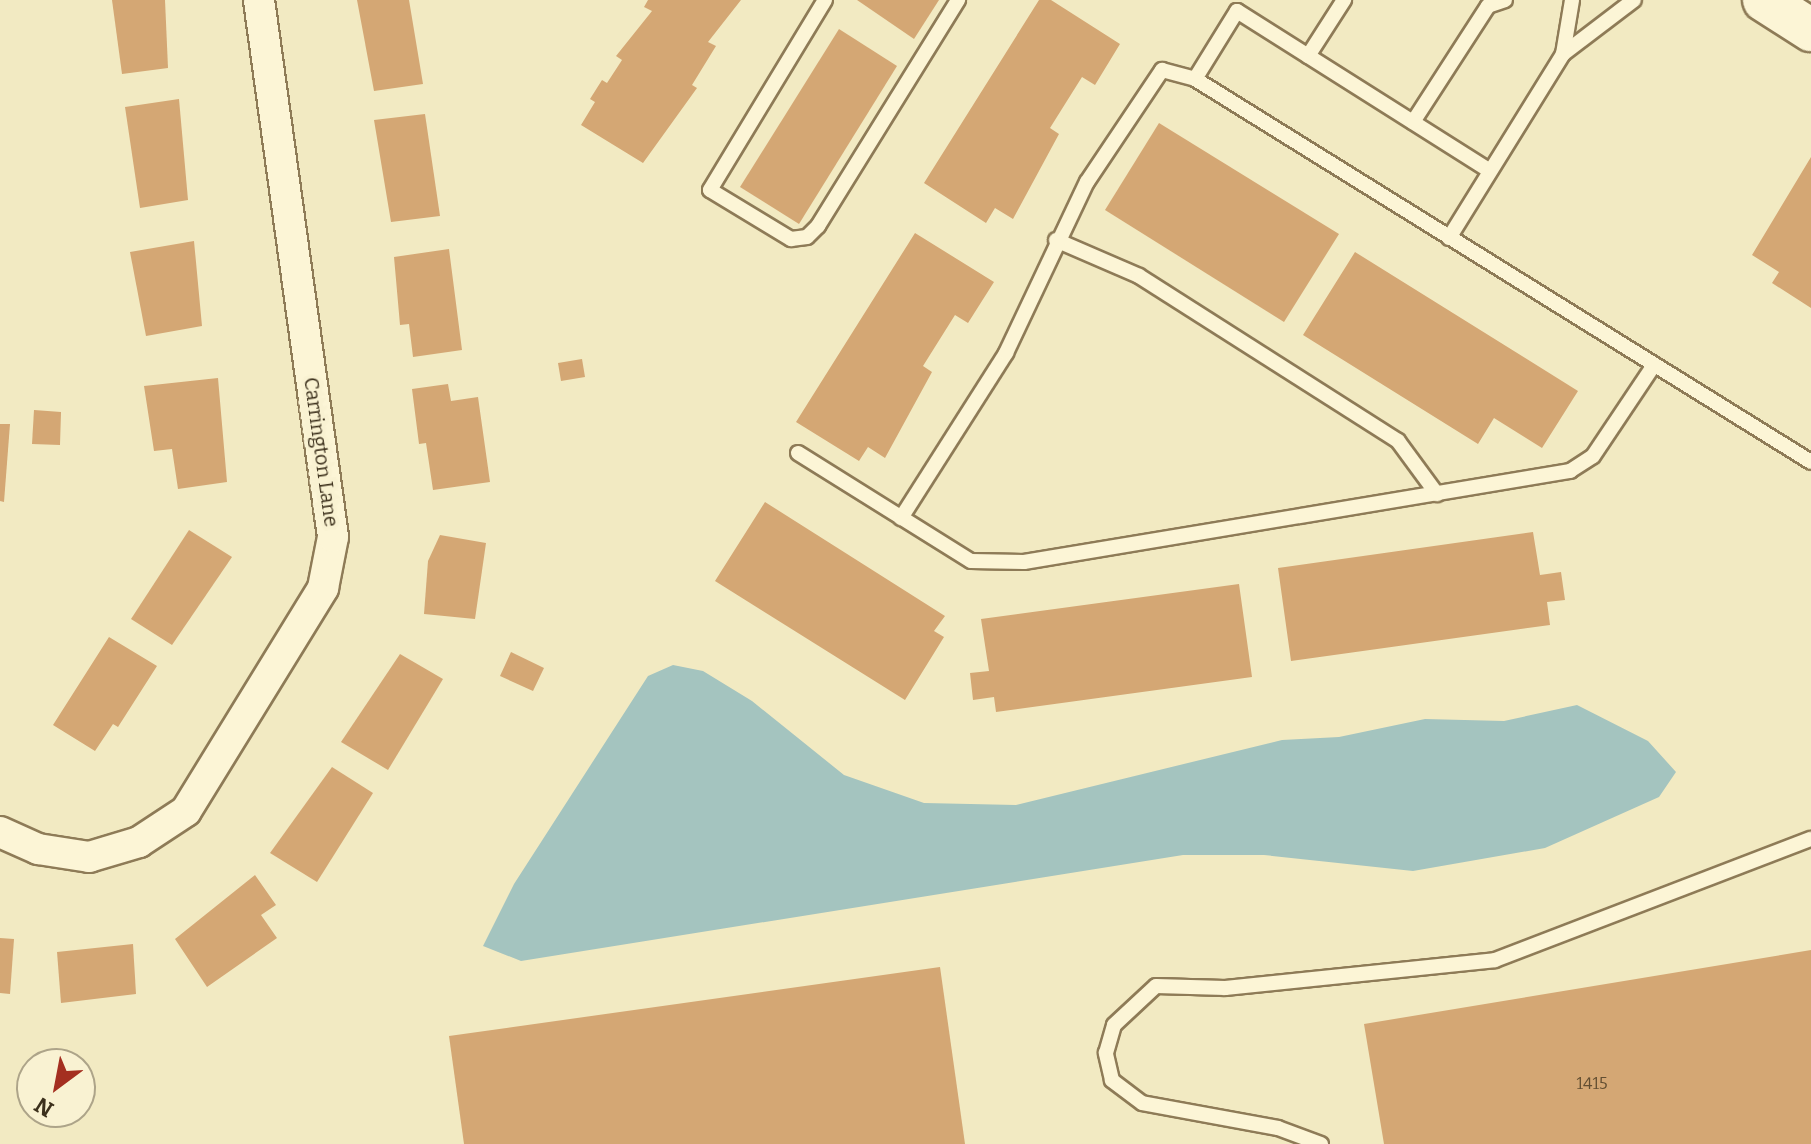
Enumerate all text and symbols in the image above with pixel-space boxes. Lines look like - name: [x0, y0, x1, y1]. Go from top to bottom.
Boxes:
- street label: Carrington Lane: [299, 376, 343, 528]
- north arrow: [16, 1048, 96, 1128]
- house number: 1415: [1577, 1074, 1607, 1094]
- text: N: [30, 1091, 58, 1123]

